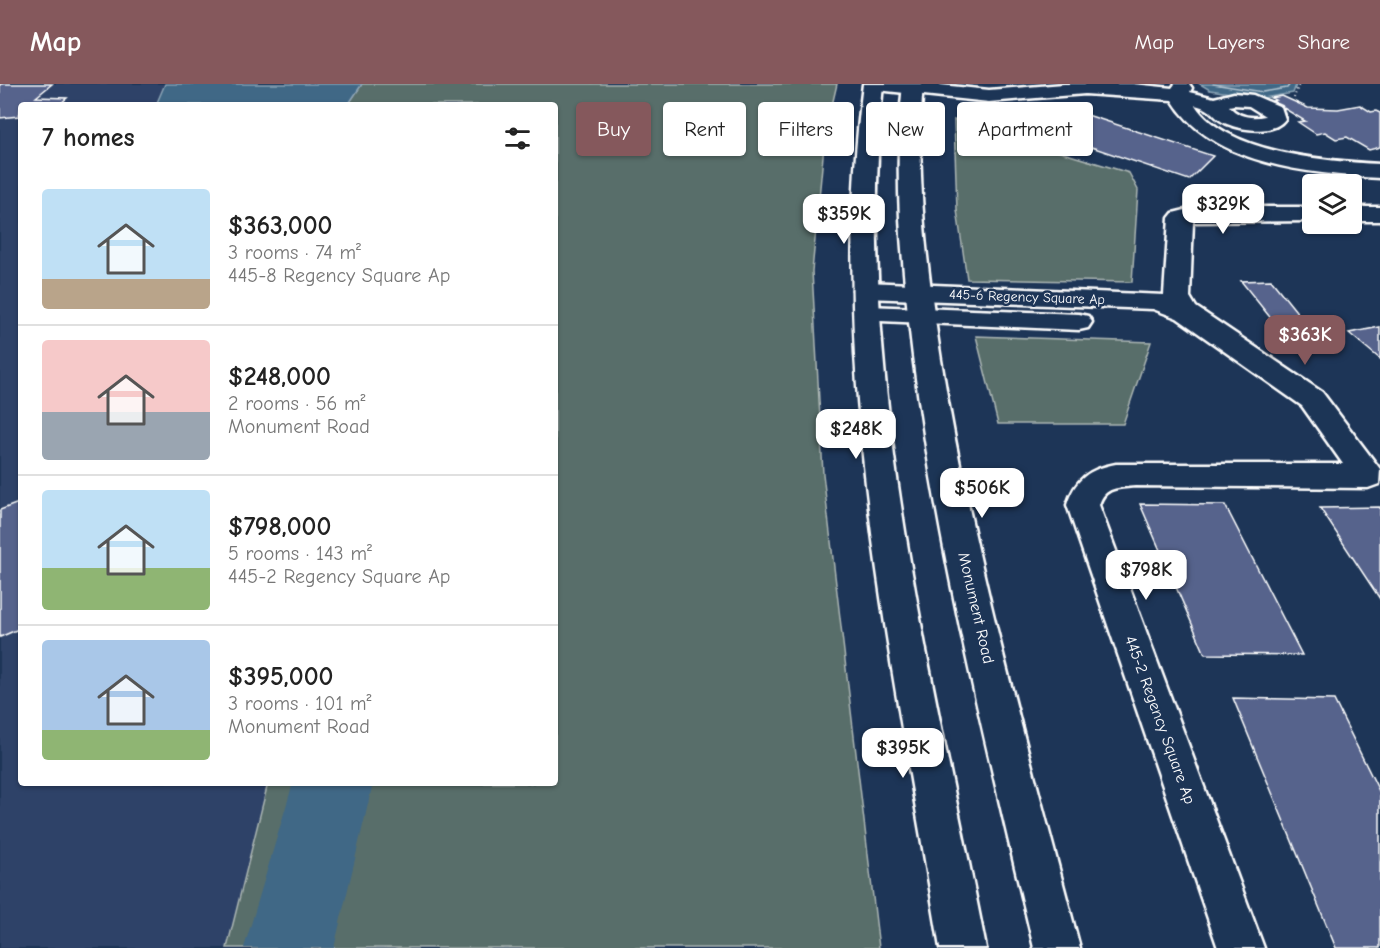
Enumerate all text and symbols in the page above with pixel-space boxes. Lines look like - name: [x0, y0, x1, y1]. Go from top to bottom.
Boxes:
- text: Map: [30, 26, 81, 58]
- text: Map: [1135, 30, 1174, 54]
- text: Layers: [1207, 30, 1265, 54]
- text: Share: [1298, 30, 1350, 54]
- chip: Buy: [576, 102, 651, 156]
- chip: Rent: [663, 102, 746, 156]
- chip: Filters: [758, 102, 854, 156]
- chip: New: [866, 102, 945, 156]
- chip: Apartment: [957, 102, 1093, 156]
- icon: filters: [501, 122, 534, 155]
- text: 7 homes: [42, 123, 135, 153]
- map controls: [1302, 174, 1362, 234]
- button: layers: [1302, 174, 1362, 234]
- pin: $329K: [1181, 184, 1265, 235]
- text: $329K: [1196, 192, 1250, 215]
- pin: $359K: [802, 194, 886, 245]
- text: $359K: [817, 202, 871, 225]
- text: $363,000: [228, 211, 332, 241]
- icon: home: [90, 213, 162, 285]
- text: 3 rooms · 74 m²: [228, 241, 361, 264]
- text: 445-8 Regency Square Ap: [228, 264, 450, 287]
- street label: 445-6 Regency Square Ap: [949, 286, 1105, 308]
- pin: $363K: [1263, 315, 1347, 366]
- text: $363K: [1278, 323, 1332, 346]
- text: $248,000: [228, 362, 331, 392]
- icon: home: [90, 364, 162, 436]
- text: 2 rooms · 56 m²: [228, 392, 366, 415]
- pin: $248K: [814, 409, 898, 460]
- text: Monument Road: [228, 415, 370, 438]
- text: $248K: [830, 417, 882, 440]
- pin: $506K: [940, 468, 1024, 519]
- text: $506K: [954, 476, 1010, 499]
- text: $798,000: [228, 512, 331, 542]
- icon: home: [90, 514, 162, 586]
- text: 5 rooms · 143 m²: [228, 542, 372, 565]
- pin: $798K: [1104, 550, 1188, 601]
- street label: Monument Road: [954, 551, 998, 665]
- text: $798K: [1120, 558, 1172, 581]
- text: 445-2 Regency Square Ap: [228, 565, 450, 588]
- street label: 445-2 Regency Square Ap: [1121, 633, 1199, 807]
- text: $395,000: [228, 662, 333, 692]
- icon: home: [90, 664, 162, 736]
- text: 3 rooms · 101 m²: [228, 692, 372, 715]
- text: Monument Road: [228, 715, 370, 738]
- pin: $395K: [861, 728, 945, 779]
- text: $395K: [876, 736, 930, 759]

